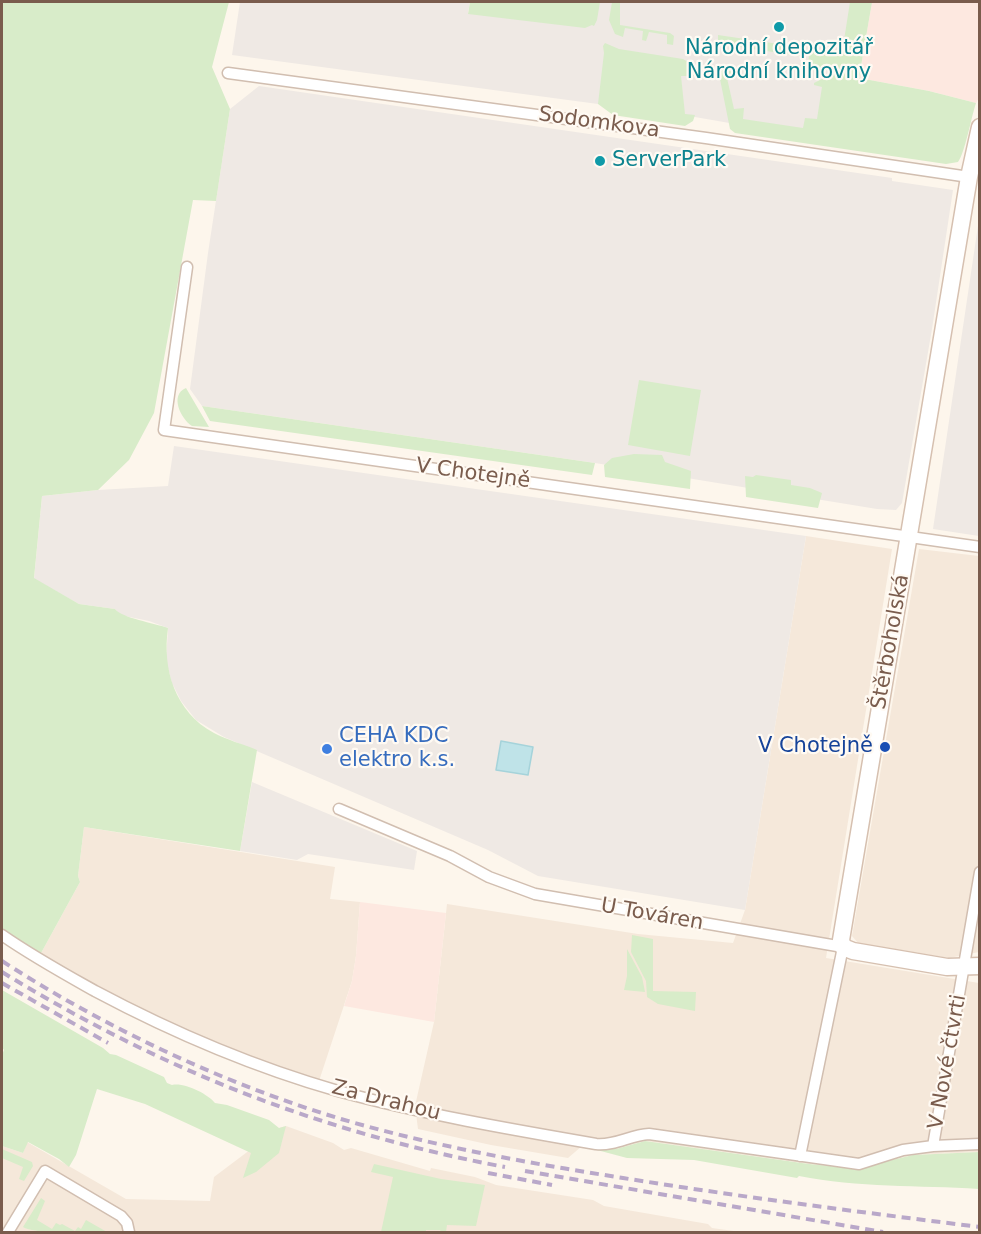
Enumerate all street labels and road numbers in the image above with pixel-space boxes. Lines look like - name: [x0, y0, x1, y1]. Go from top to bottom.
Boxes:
- street label: Sodomkova: [537, 102, 661, 144]
- street label: V Chotejně: [414, 454, 532, 494]
- street label: Štěrboholská: [867, 572, 915, 712]
- street label: U Továren: [599, 894, 705, 936]
- street label: V Nové čtvrti: [924, 993, 972, 1131]
- street label: Za Drahou: [329, 1075, 443, 1127]

